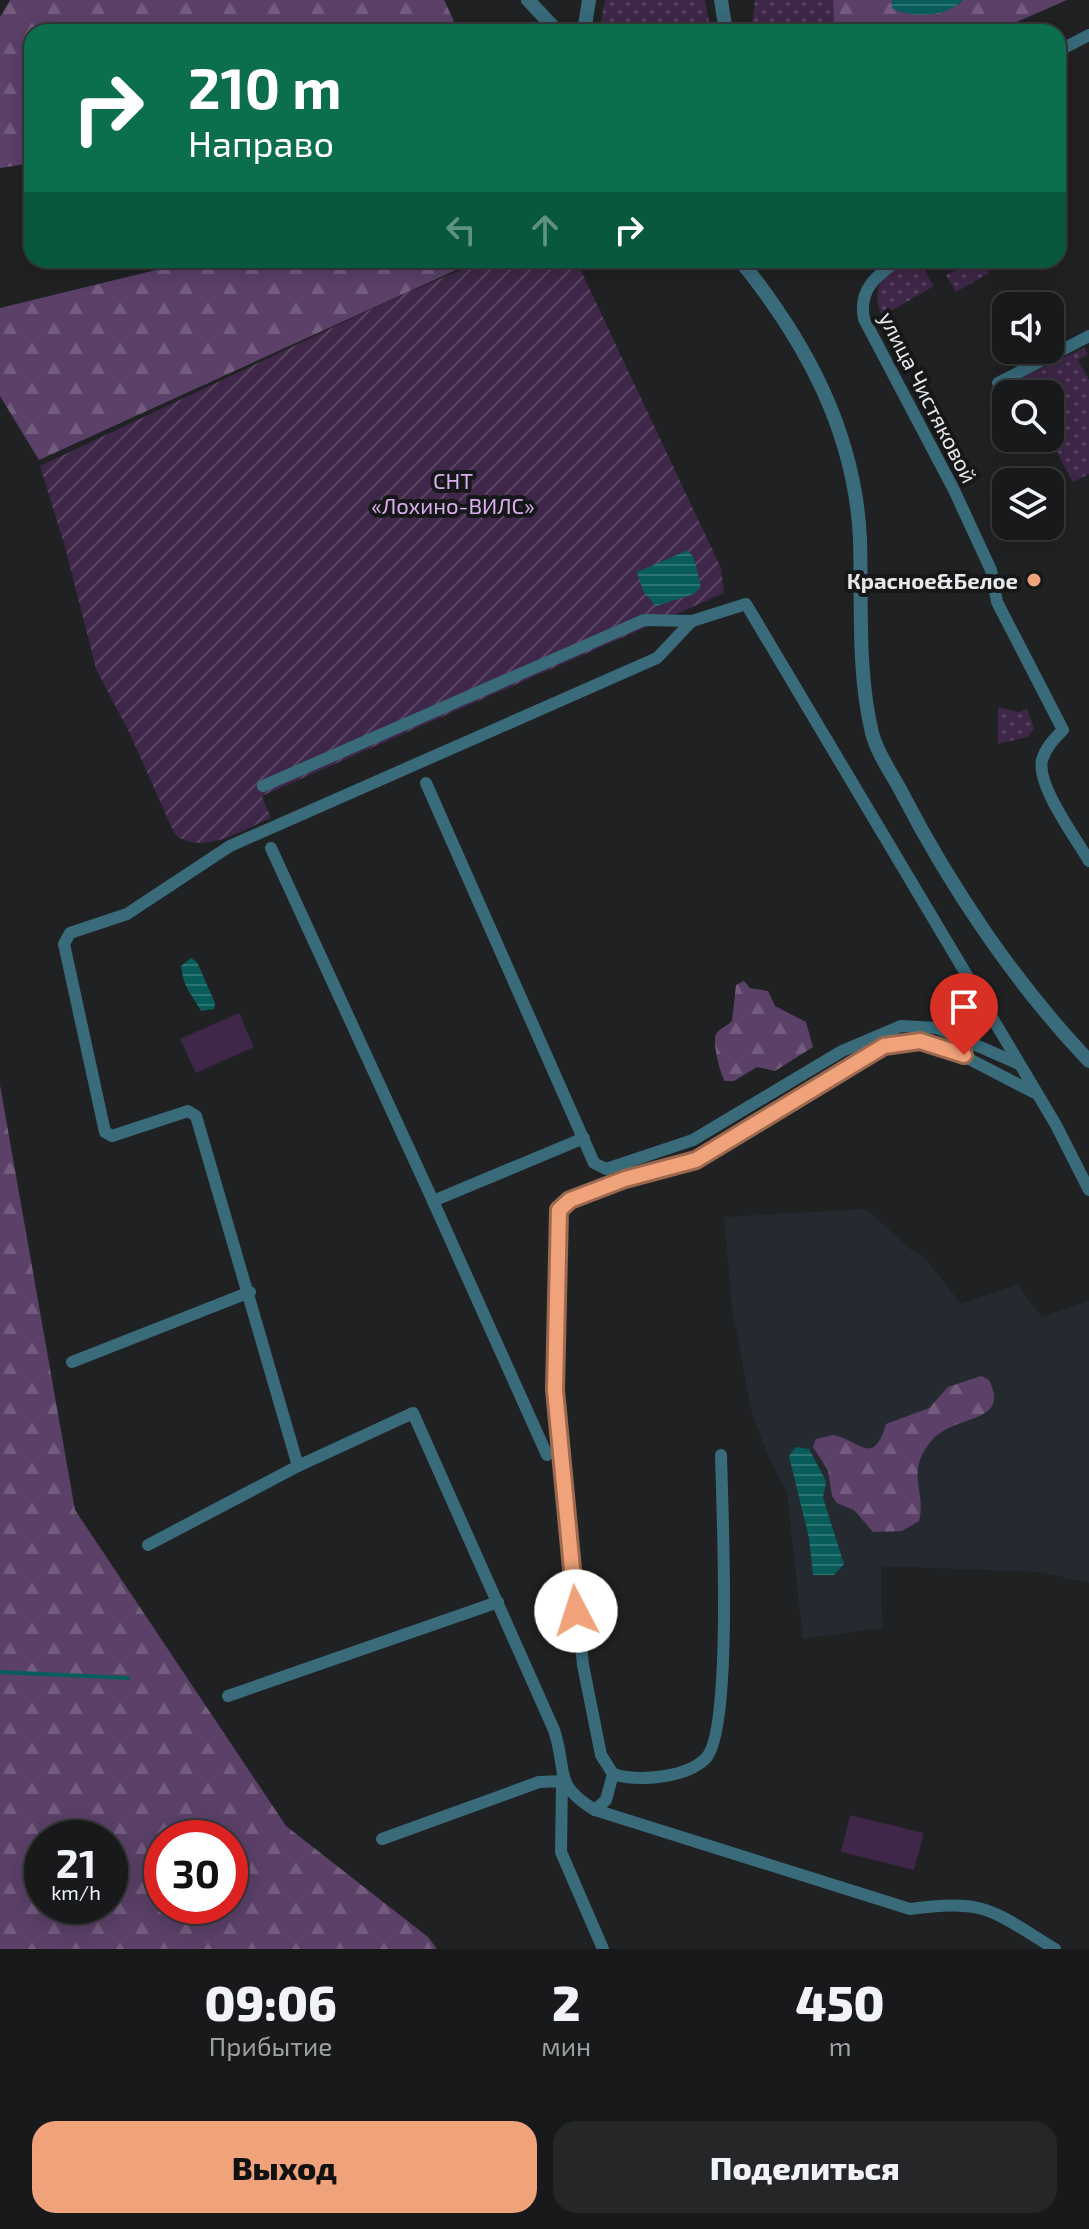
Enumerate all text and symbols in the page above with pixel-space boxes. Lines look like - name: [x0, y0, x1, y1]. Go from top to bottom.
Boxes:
- text: 210 m: [188, 53, 342, 120]
- icon: right: [56, 56, 160, 160]
- text: Направо: [188, 121, 334, 164]
- icon: left: [439, 208, 483, 252]
- icon: ahead: [523, 208, 567, 252]
- icon: right: [607, 208, 651, 252]
- map controls: [992, 292, 1064, 540]
- button: sound: [992, 292, 1064, 364]
- street label: улица Чистяковой: [874, 307, 983, 487]
- button: search: [992, 380, 1064, 452]
- park label: СНТ «Лохино-ВИЛС»: [371, 467, 535, 518]
- button: layers: [992, 468, 1064, 540]
- place label: Красное&Белое: [847, 567, 1018, 593]
- marker: Красное&Белое: [1025, 571, 1043, 589]
- pin: [930, 973, 998, 1055]
- icon: arrive: [942, 985, 986, 1029]
- position arrow: [534, 1569, 618, 1653]
- speed limit sign: 30: [144, 1820, 248, 1924]
- text: 21: [56, 1838, 96, 1886]
- text: km/h: [51, 1880, 101, 1904]
- text: 09:06: [204, 1973, 337, 2031]
- text: 2: [552, 1973, 580, 2031]
- text: 450: [796, 1973, 885, 2031]
- text: Прибытие: [209, 2030, 332, 2061]
- text: мин: [541, 2030, 591, 2061]
- text: m: [829, 2030, 851, 2061]
- button: Выход: [32, 2121, 537, 2213]
- button: Поделиться: [553, 2121, 1057, 2213]

